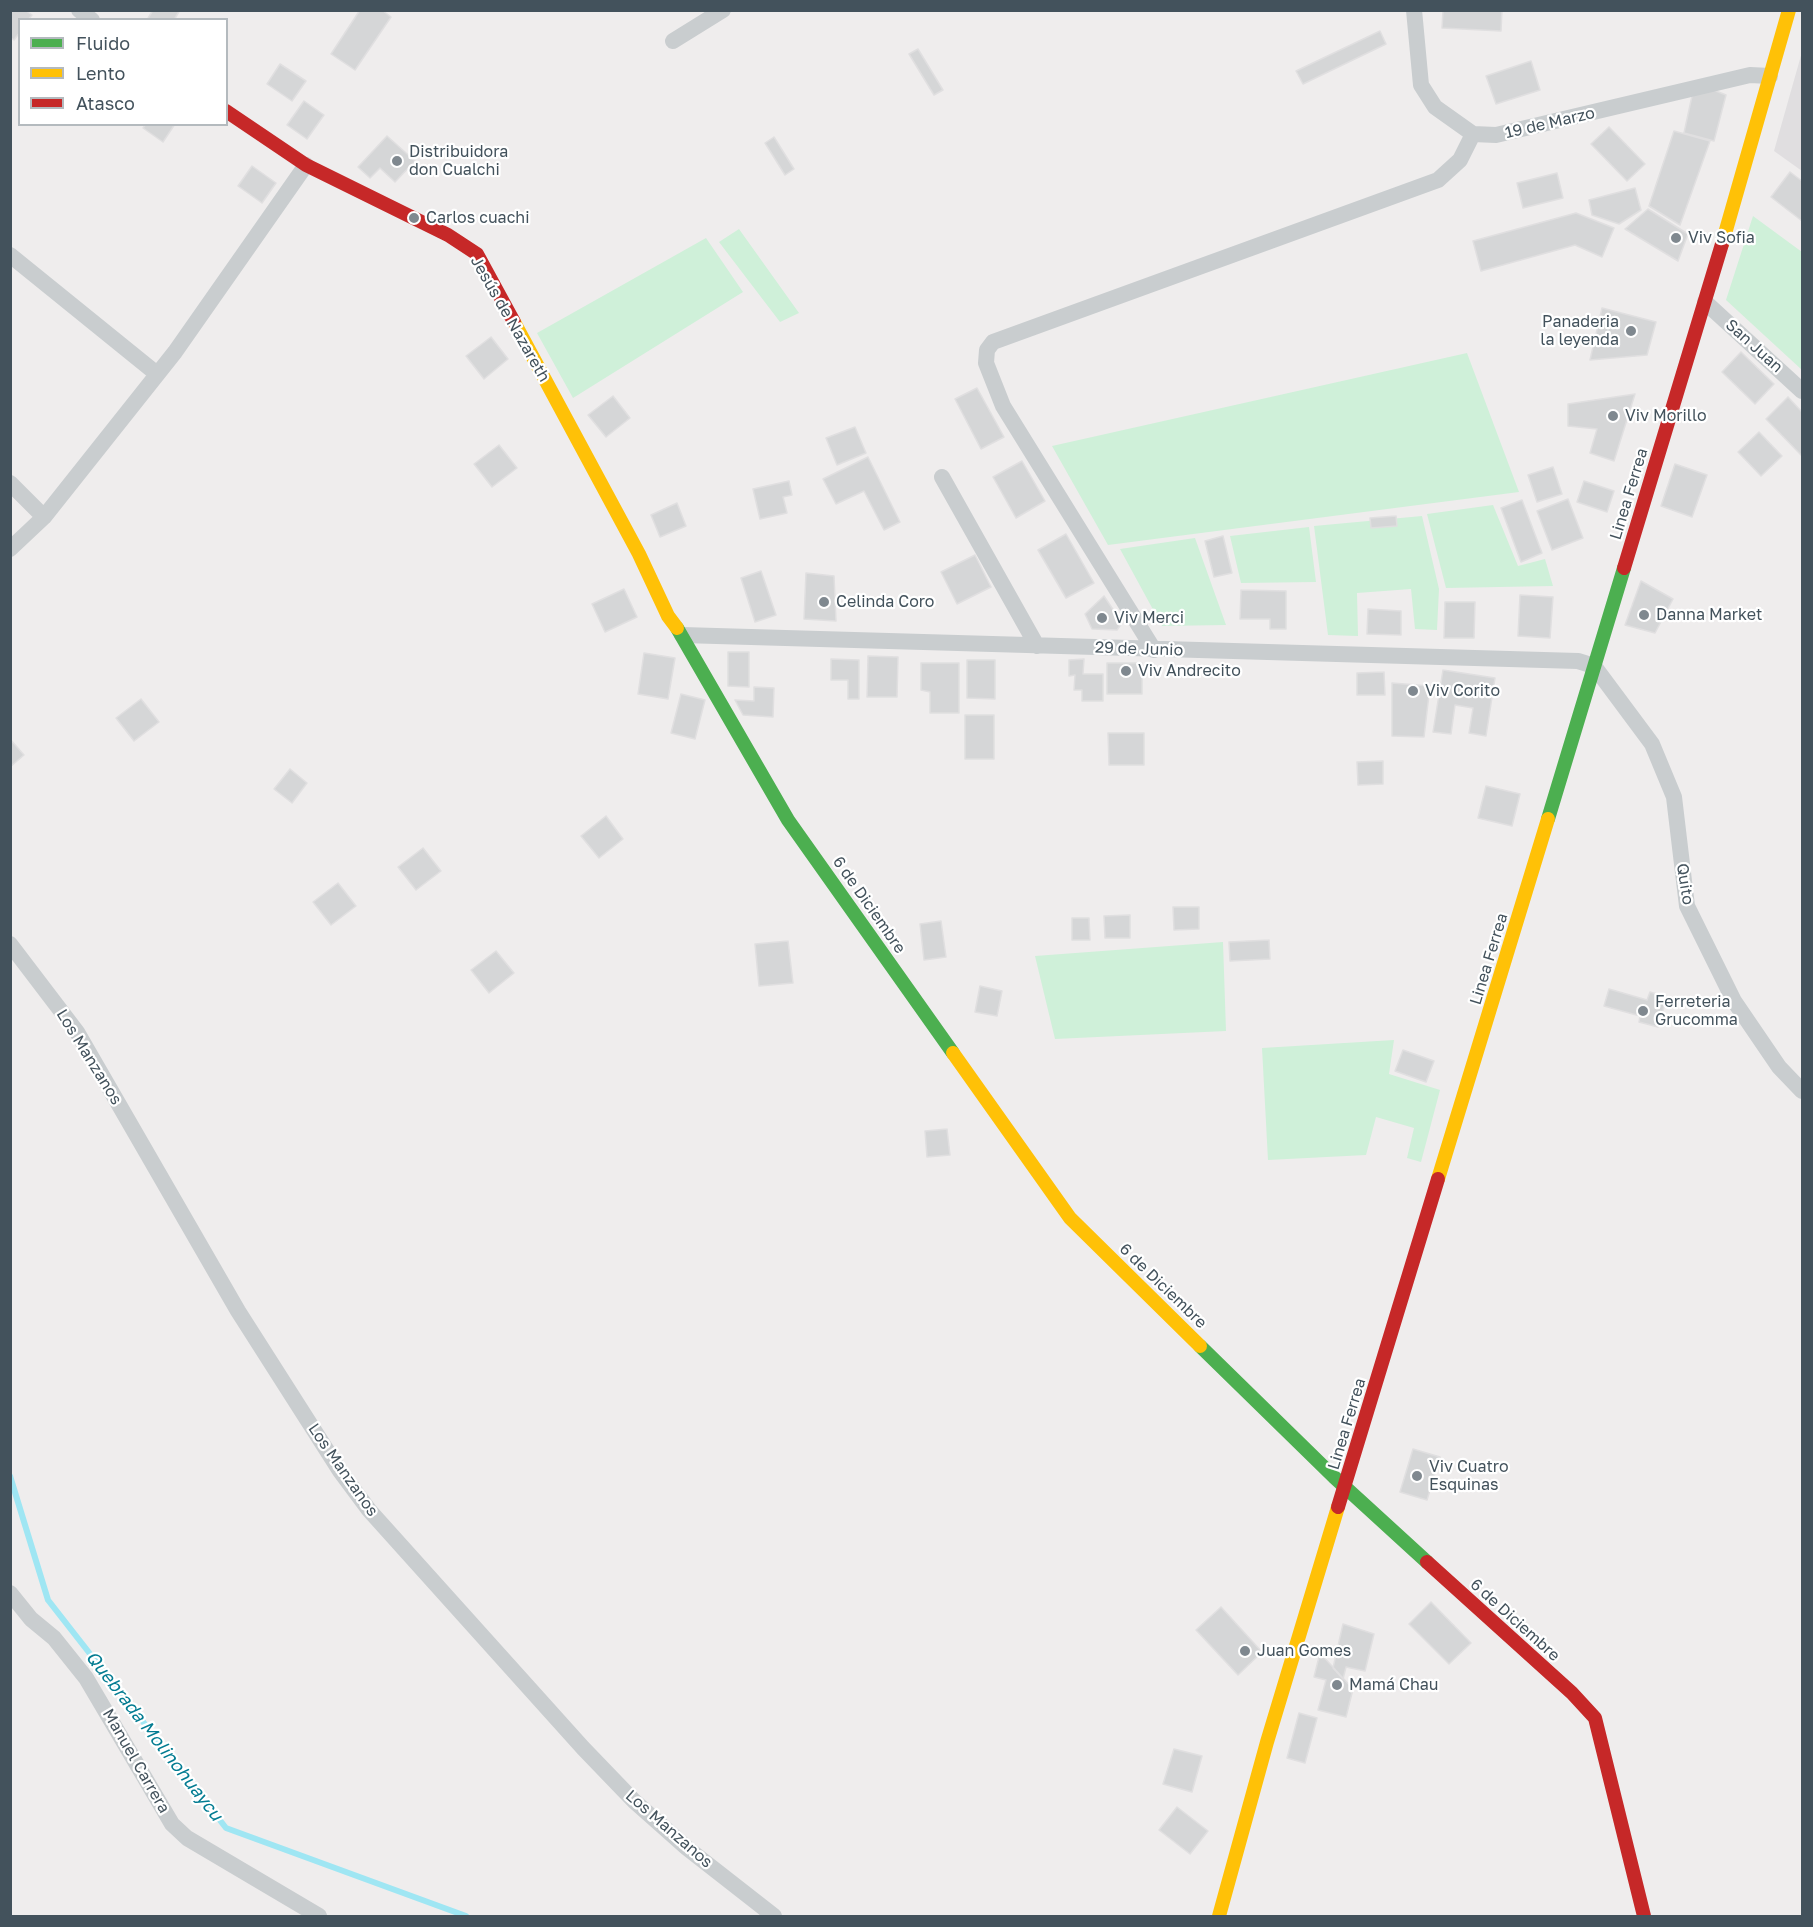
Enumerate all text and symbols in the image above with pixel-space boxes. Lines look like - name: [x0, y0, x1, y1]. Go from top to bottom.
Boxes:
- legend: [18, 18, 228, 126]
- text: Fluido: [76, 32, 130, 54]
- text: Lento: [76, 62, 125, 84]
- text: Atasco: [76, 92, 135, 114]
- street label: 19 de Marzo: [1503, 103, 1597, 143]
- place label: Distribuidora don Cualchi: [409, 142, 508, 180]
- marker: Distribuidora don Cualchi: [390, 154, 404, 168]
- place label: Carlos cuachi: [426, 208, 529, 228]
- marker: Carlos cuachi: [407, 211, 421, 225]
- place label: Viv Sofia: [1688, 228, 1755, 248]
- marker: Viv Sofia: [1669, 231, 1683, 245]
- street label: Jesús de Nazareth: [466, 253, 554, 385]
- place label: Panaderia la leyenda: [1540, 312, 1619, 350]
- street label: San Juan: [1721, 315, 1787, 377]
- marker: Panaderia la leyenda: [1624, 324, 1638, 338]
- place label: Viv Morillo: [1625, 406, 1707, 426]
- marker: Viv Morillo: [1606, 409, 1620, 423]
- street label: Linea Ferrea: [1606, 446, 1652, 542]
- place label: Celinda Coro: [836, 592, 934, 612]
- marker: Celinda Coro: [817, 595, 831, 609]
- place label: Danna Market: [1656, 605, 1762, 625]
- place label: Viv Merci: [1114, 608, 1184, 628]
- marker: Danna Market: [1637, 608, 1651, 622]
- marker: Viv Merci: [1095, 611, 1109, 625]
- street label: 29 de Junio: [1095, 638, 1183, 660]
- place label: Viv Andrecito: [1138, 661, 1241, 681]
- marker: Viv Andrecito: [1119, 664, 1133, 678]
- place label: Viv Corito: [1425, 681, 1500, 701]
- marker: Viv Corito: [1406, 684, 1420, 698]
- street label: 6 de Diciembre: [828, 853, 910, 957]
- street label: Quito: [1672, 862, 1698, 906]
- street label: Linea Ferrea: [1466, 911, 1512, 1007]
- place label: Ferreteria Grucomma: [1655, 992, 1738, 1030]
- marker: Ferreteria Grucomma: [1636, 1004, 1650, 1018]
- street label: Los Manzanos: [52, 1006, 126, 1108]
- street label: 6 de Diciembre: [1115, 1240, 1211, 1332]
- street label: Linea Ferrea: [1324, 1376, 1370, 1472]
- street label: Los Manzanos: [304, 1420, 382, 1520]
- place label: Viv Cuatro Esquinas: [1429, 1457, 1508, 1495]
- marker: Viv Cuatro Esquinas: [1410, 1469, 1424, 1483]
- street label: 6 de Diciembre: [1466, 1575, 1564, 1665]
- place label: Juan Gomes: [1257, 1641, 1351, 1661]
- marker: Juan Gomes: [1238, 1644, 1252, 1658]
- water label: Quebrada Molinohuaycu: [81, 1647, 227, 1825]
- place label: Mamá Chau: [1349, 1675, 1438, 1695]
- marker: Mamá Chau: [1330, 1678, 1344, 1692]
- street label: Manuel Carrera: [98, 1705, 174, 1817]
- street label: Los Manzanos: [622, 1786, 716, 1872]

